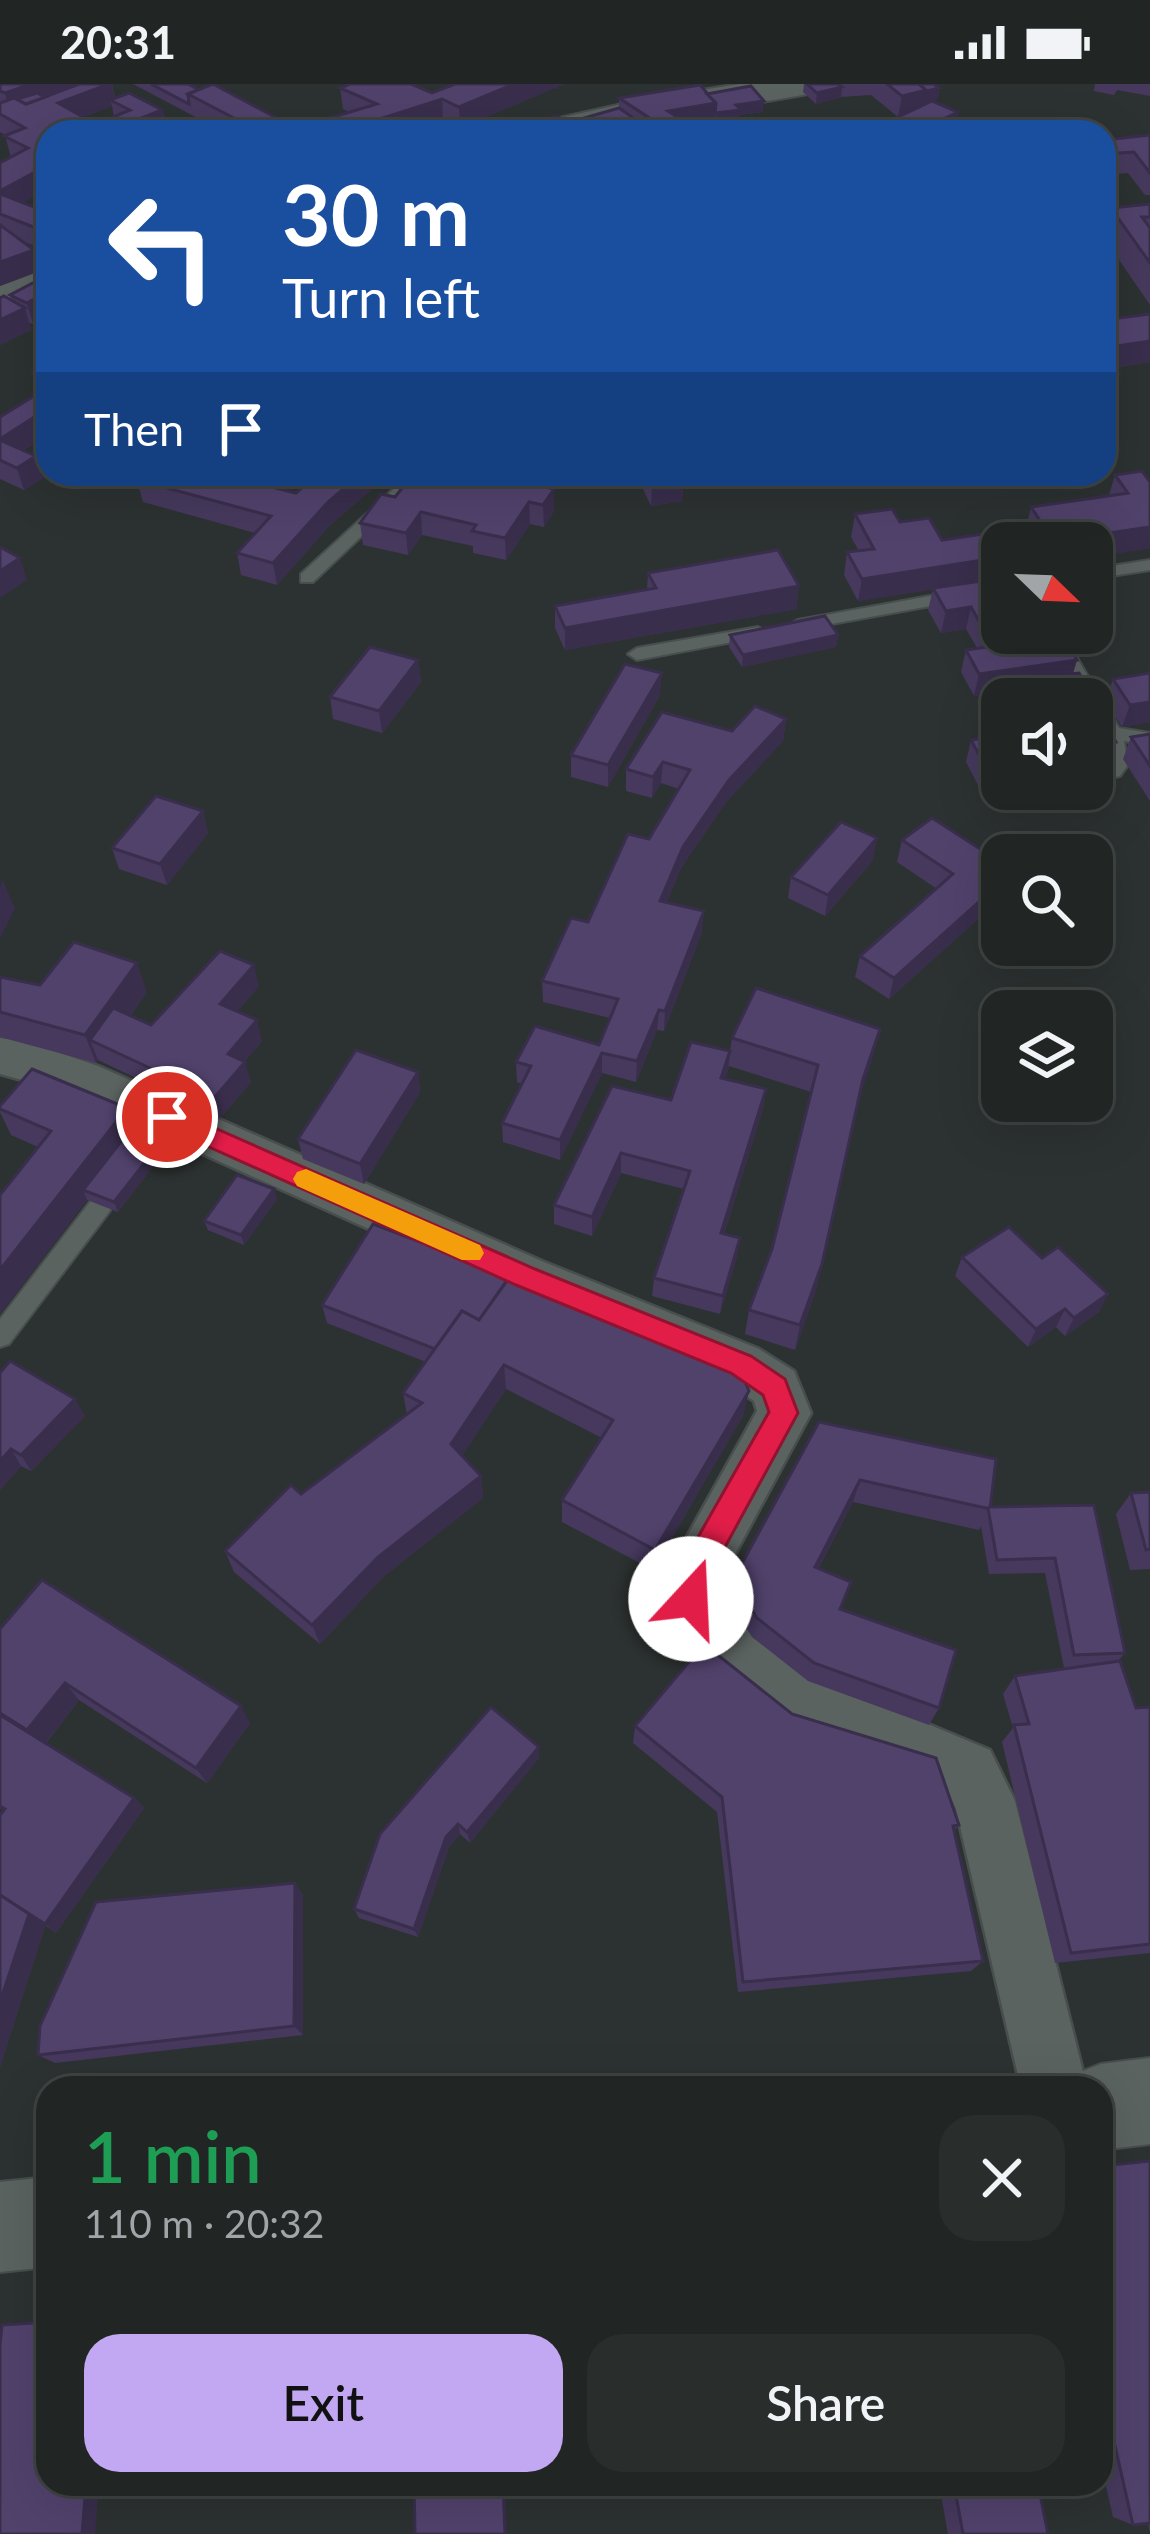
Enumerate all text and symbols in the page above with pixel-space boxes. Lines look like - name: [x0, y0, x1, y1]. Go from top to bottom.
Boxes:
- text: 20:31: [60, 15, 176, 69]
- text: 30 m: [282, 163, 470, 264]
- icon: left: [84, 168, 240, 324]
- text: Turn left: [282, 265, 480, 330]
- icon: arrive: [208, 396, 274, 462]
- text: Then: [84, 402, 184, 456]
- north arrow: [981, 522, 1113, 654]
- map controls: [981, 522, 1113, 1122]
- button: sound: [981, 678, 1113, 810]
- button: search: [981, 834, 1113, 966]
- button: layers: [981, 990, 1113, 1122]
- pin: [116, 1066, 218, 1168]
- icon: arrive: [134, 1084, 200, 1150]
- position arrow: [628, 1536, 754, 1662]
- text: 1 min: [84, 2112, 262, 2198]
- button: close: [939, 2115, 1065, 2241]
- text: 110 m · 20:32: [84, 2200, 324, 2246]
- button: Exit: [84, 2334, 563, 2472]
- button: Share: [587, 2334, 1065, 2472]

